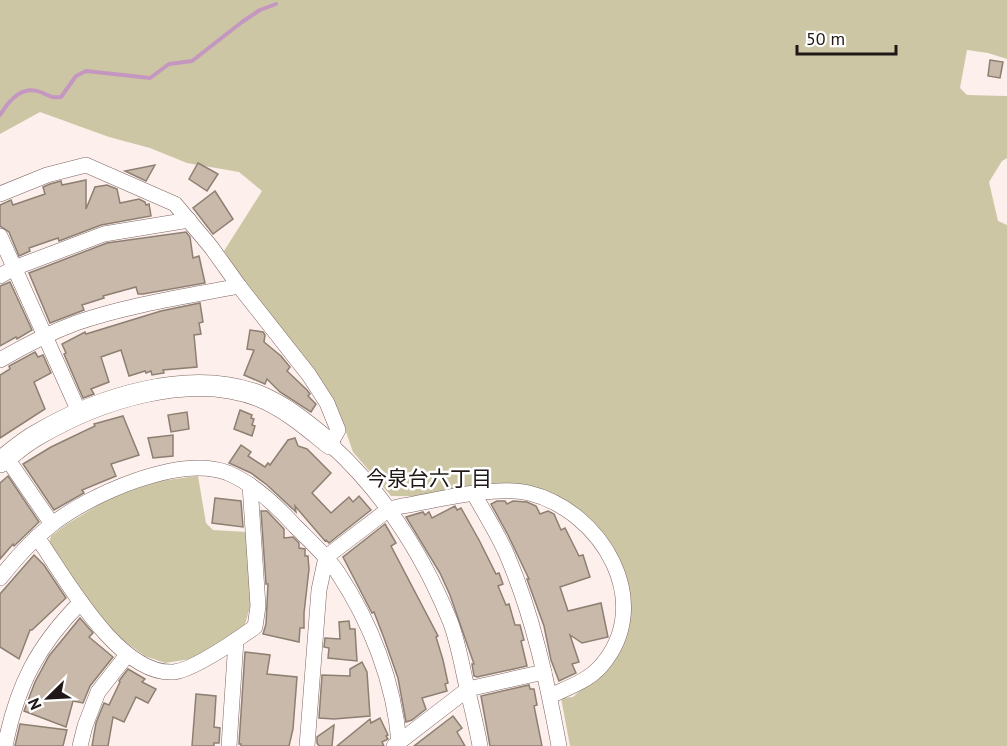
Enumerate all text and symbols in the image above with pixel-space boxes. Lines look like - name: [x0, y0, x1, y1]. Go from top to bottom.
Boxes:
- scale bar: [797, 18, 896, 56]
- text: 50 m: [806, 27, 845, 50]
- district label: 今泉台六丁目: [366, 465, 492, 492]
- north arrow: [18, 668, 78, 728]
- text: N: [23, 695, 46, 713]

